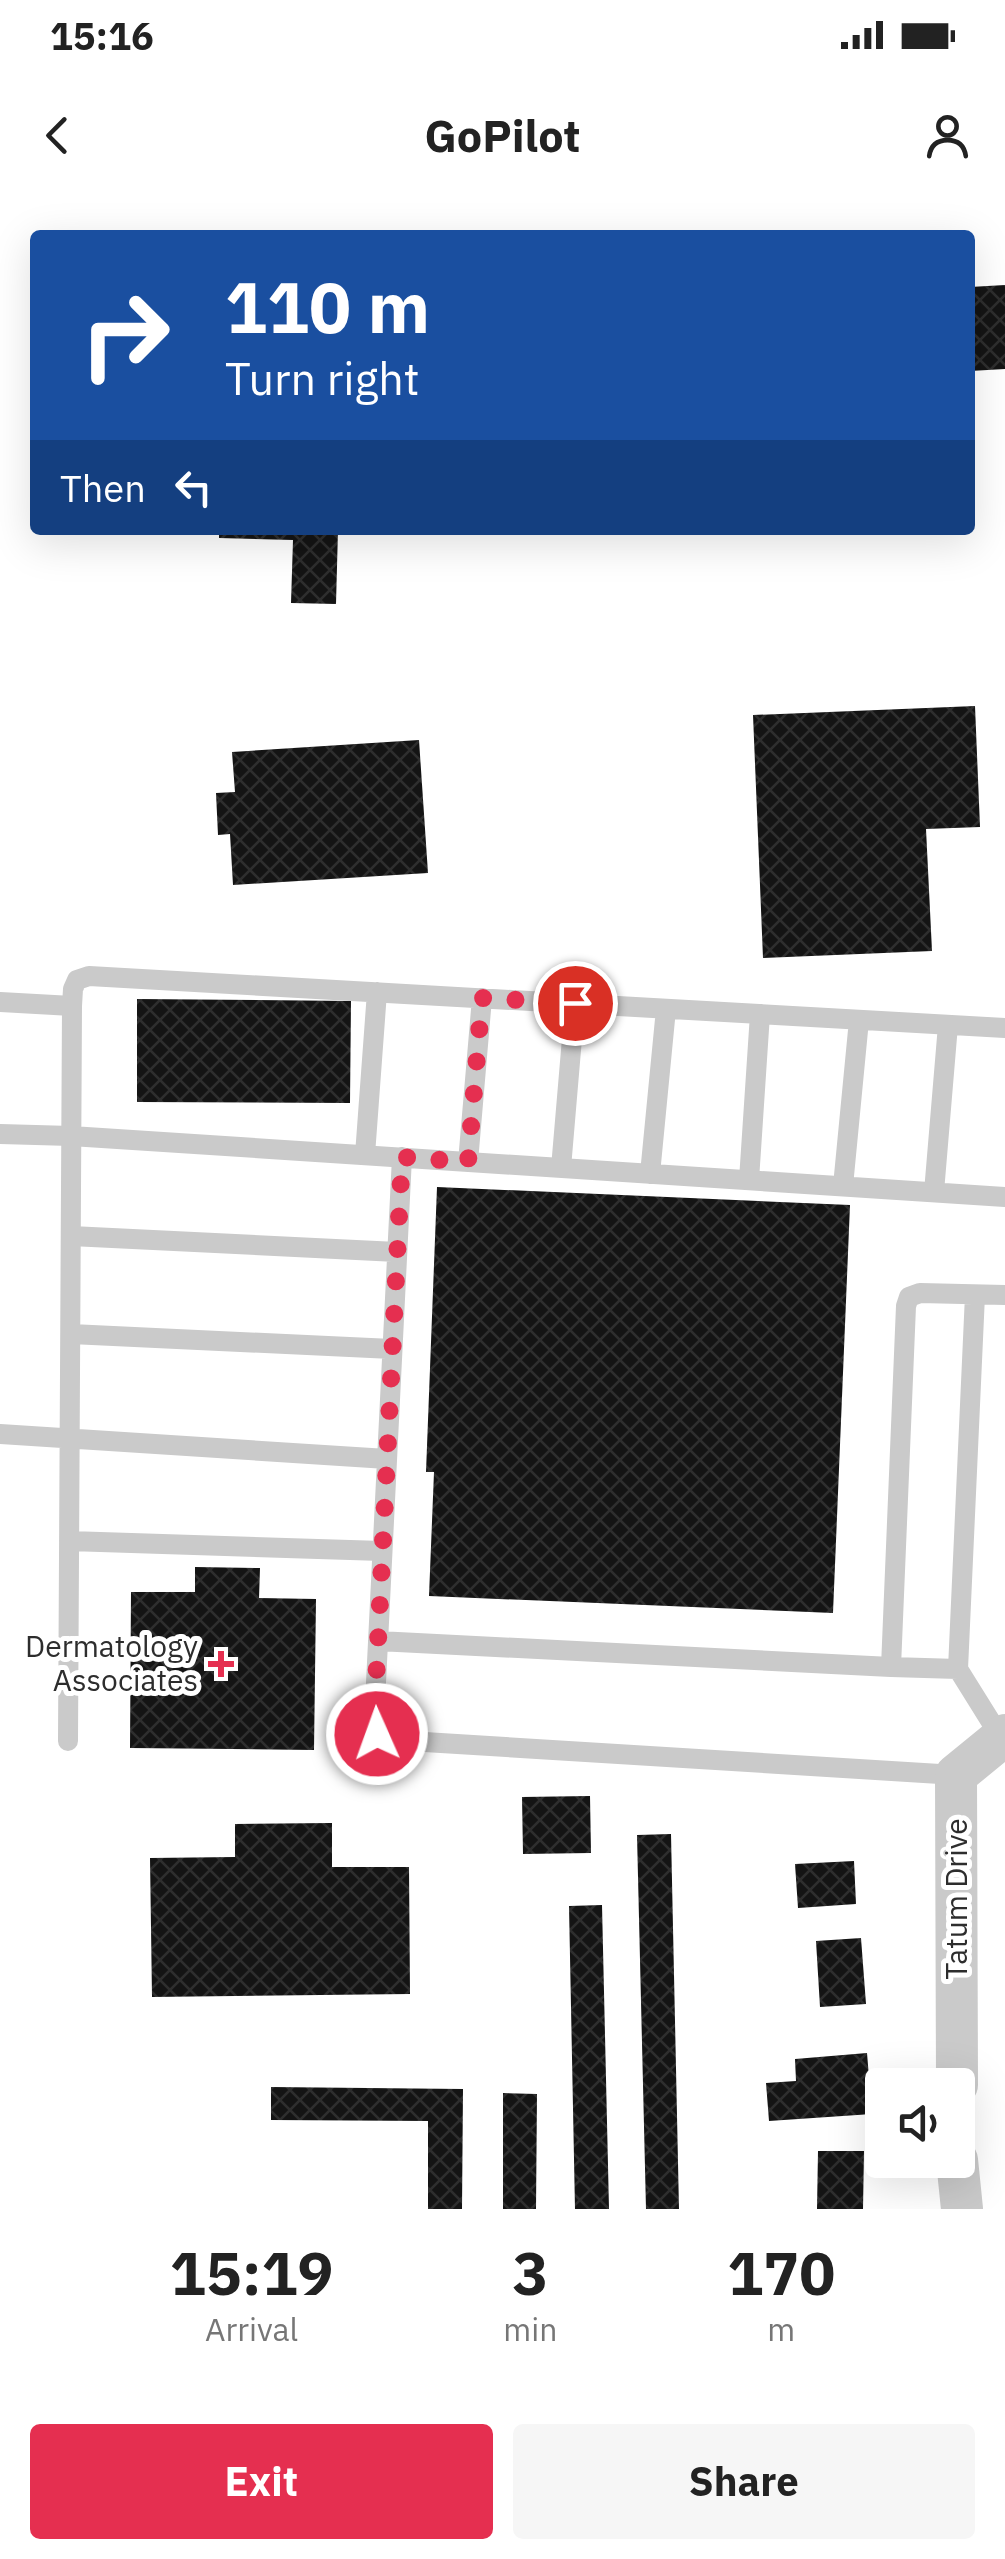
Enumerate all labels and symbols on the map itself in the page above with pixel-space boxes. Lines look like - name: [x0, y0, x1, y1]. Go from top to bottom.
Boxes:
- pin: [533, 961, 618, 1046]
- place label: Dermatology Associates: [25, 1626, 198, 1699]
- marker: Dermatology Associates: [208, 1651, 234, 1677]
- position arrow: [325, 1682, 429, 1786]
- street label: Tatum Drive: [936, 1818, 975, 1980]

